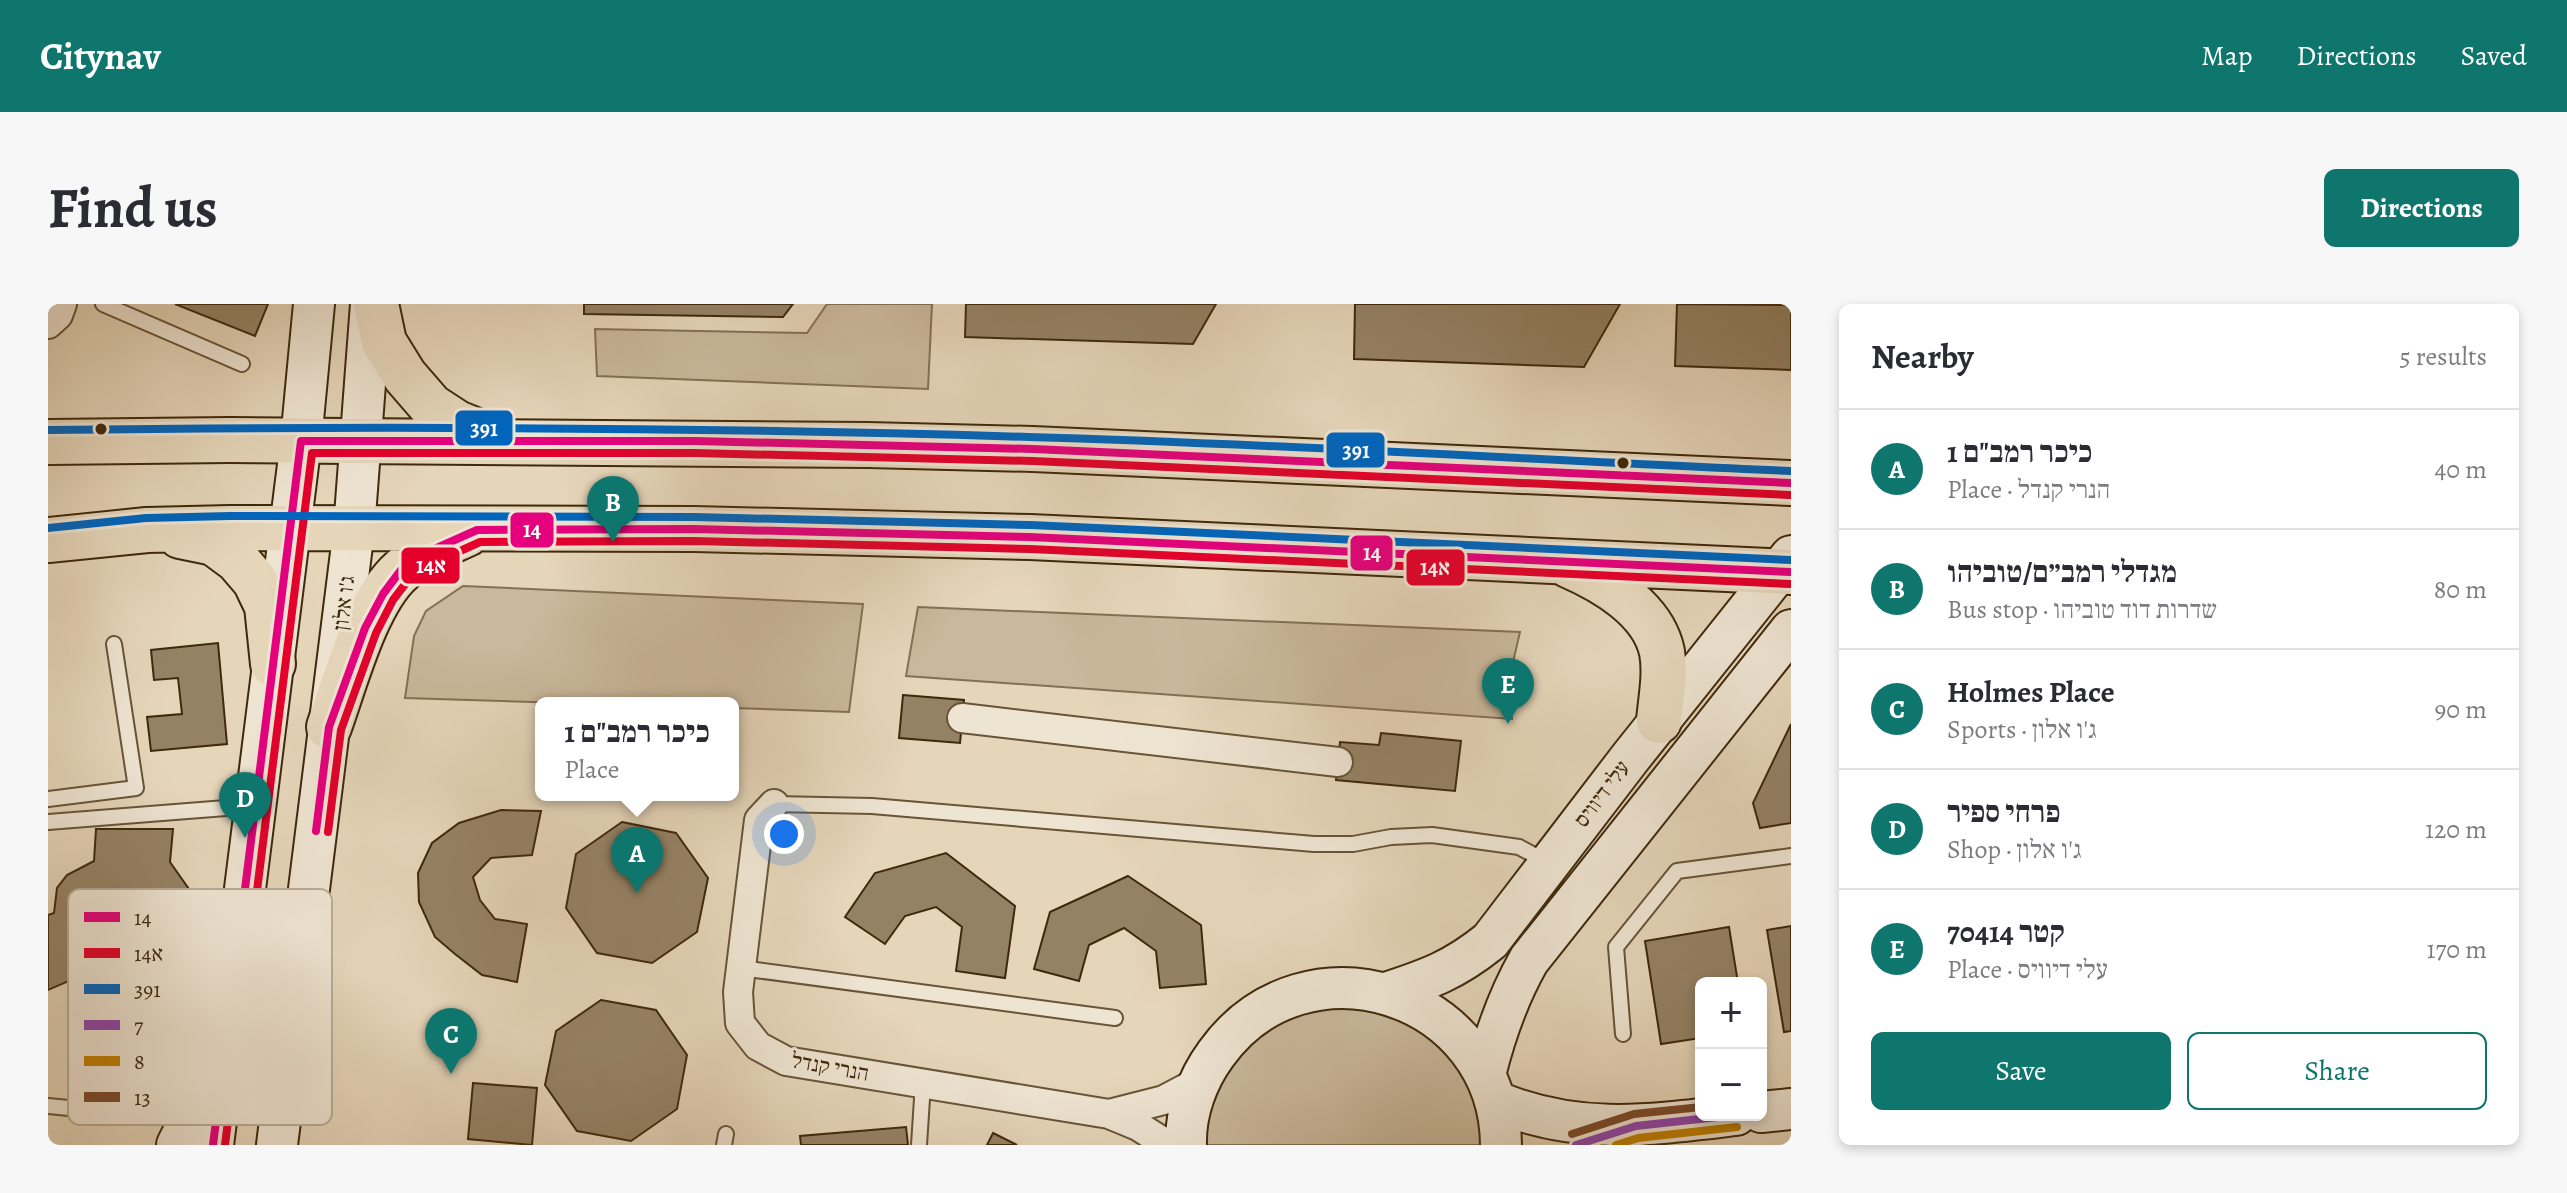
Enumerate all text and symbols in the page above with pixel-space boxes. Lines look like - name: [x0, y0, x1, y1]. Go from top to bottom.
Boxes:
- text: Citynav: [40, 30, 161, 82]
- text: Map: [2201, 37, 2252, 75]
- text: Directions: [2296, 37, 2417, 75]
- text: Saved: [2461, 37, 2527, 75]
- button: Directions: [2324, 169, 2519, 247]
- text: Find us: [48, 170, 218, 246]
- text: Nearby: [1871, 333, 1974, 380]
- text: 5 results: [2399, 339, 2487, 374]
- line badge: 391: [454, 409, 514, 447]
- text: 391: [470, 414, 498, 444]
- unlabelled marker: [93, 421, 109, 437]
- line badge: 391: [1325, 431, 1386, 469]
- text: כיכר רמב"ם 1: [1947, 432, 2092, 472]
- text: 391: [1342, 436, 1370, 466]
- text: A: [1889, 452, 1905, 487]
- text: 40 m: [2435, 452, 2487, 487]
- unlabelled marker: [1615, 455, 1631, 471]
- text: Place · הנרי קנדל: [1947, 472, 2110, 507]
- pin: B: [587, 476, 639, 542]
- line badge: 14: [509, 511, 555, 549]
- text: 14: [523, 515, 541, 545]
- line badge: 14: [1349, 534, 1394, 572]
- text: 14: [1363, 538, 1381, 568]
- line badge: 14א: [400, 546, 461, 585]
- line badge: 14א: [1405, 548, 1466, 587]
- text: 14א: [416, 551, 446, 581]
- text: מגדלי רמב״ם/טוביהו: [1947, 552, 2177, 592]
- text: 14א: [1420, 553, 1450, 583]
- text: B: [1889, 572, 1905, 607]
- text: 80 m: [2434, 572, 2487, 607]
- street label: ג'ו אלון: [326, 574, 362, 632]
- text: Bus stop · שדרות דוד טוביהו: [1947, 592, 2217, 627]
- pin: E: [1482, 658, 1534, 724]
- text: Holmes Place: [1947, 672, 2115, 712]
- text: C: [1889, 692, 1905, 727]
- text: 90 m: [2435, 692, 2487, 727]
- popup: [535, 697, 739, 801]
- text: כיכר רמב"ם 1: [564, 712, 710, 752]
- text: Sports · ג'ו אלון: [1947, 712, 2097, 747]
- text: Place: [564, 752, 619, 787]
- street label: עלי דיוויס: [1567, 754, 1637, 834]
- pin: D: [219, 772, 271, 838]
- text: פרחי ספיר: [1947, 792, 2060, 832]
- text: D: [1888, 812, 1906, 847]
- text: 120 m: [2425, 812, 2487, 847]
- your location: [764, 814, 804, 854]
- pin: A: [611, 827, 663, 893]
- text: Shop · ג'ו אלון: [1947, 832, 2082, 867]
- legend: [68, 889, 332, 1125]
- text: 14: [134, 903, 152, 933]
- text: קטר 70414: [1947, 912, 2065, 952]
- text: E: [1889, 932, 1905, 967]
- text: 170 m: [2427, 932, 2487, 967]
- text: 14א: [134, 939, 163, 969]
- text: Place · עלי דיוויס: [1947, 952, 2108, 987]
- text: 391: [134, 975, 161, 1005]
- map controls: [1695, 977, 1767, 1121]
- button: +: [1695, 977, 1767, 1049]
- pin: C: [425, 1008, 477, 1074]
- text: 7: [134, 1011, 144, 1041]
- button: Save: [1871, 1032, 2171, 1110]
- button: Share: [2187, 1032, 2487, 1110]
- street label: הנרי קנדל: [789, 1045, 871, 1089]
- text: 8: [134, 1047, 145, 1077]
- button: −: [1695, 1049, 1767, 1121]
- text: 13: [134, 1083, 151, 1113]

